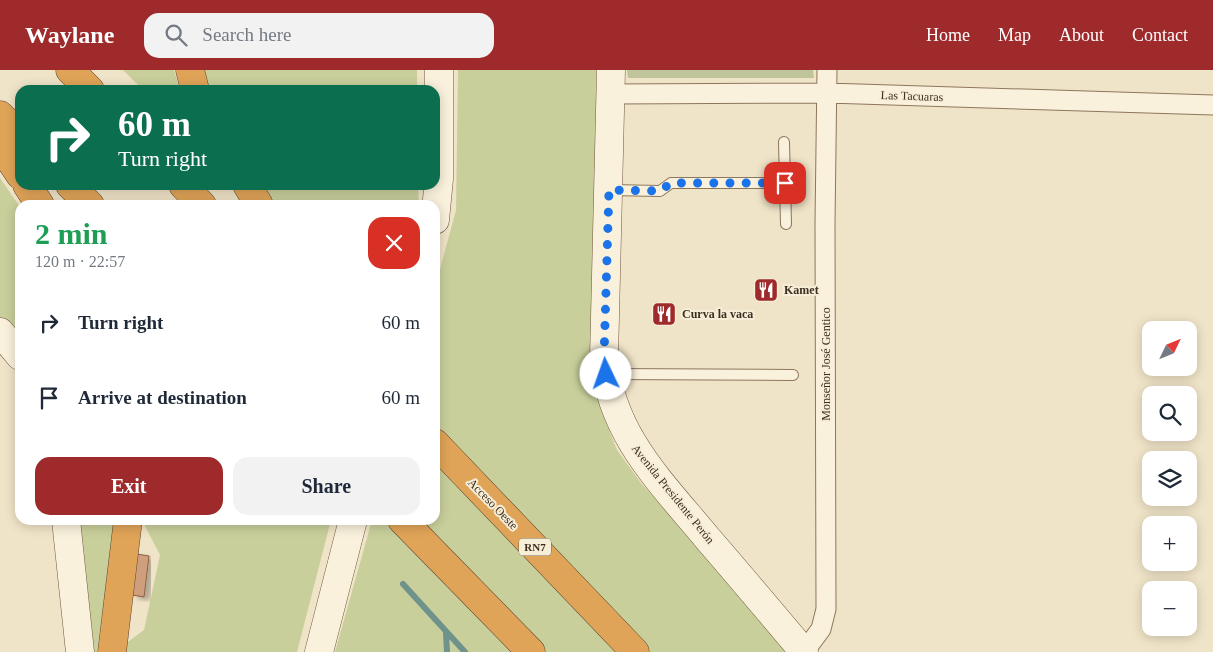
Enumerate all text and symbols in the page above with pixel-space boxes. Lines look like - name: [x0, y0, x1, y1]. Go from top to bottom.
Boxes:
- search box: [144, 13, 494, 58]
- icon: search: [162, 21, 190, 49]
- text: Waylane: [25, 22, 114, 48]
- text: Search here: [202, 24, 291, 45]
- text: Home: [926, 25, 970, 45]
- text: Map: [998, 25, 1031, 45]
- text: About: [1059, 25, 1104, 45]
- text: Contact: [1132, 25, 1188, 45]
- street label: Las Tacuaras: [880, 88, 944, 104]
- icon: right: [35, 105, 100, 170]
- text: 60 m: [118, 105, 191, 144]
- text: Turn right: [118, 146, 207, 171]
- pin: [764, 162, 806, 204]
- icon: arrive: [771, 169, 799, 197]
- text: 2 min: [35, 217, 108, 250]
- button: close: [368, 217, 420, 269]
- text: 120 m · 22:57: [35, 253, 125, 270]
- restaurant icon: Kamet: [753, 277, 779, 303]
- place label: Kamet: [784, 283, 819, 297]
- restaurant icon: Curva la vaca: [651, 301, 677, 327]
- place label: Curva la vaca: [682, 307, 753, 321]
- street label: Monseñor José Gentico: [819, 307, 833, 421]
- icon: right: [35, 309, 63, 337]
- text: Turn right: [78, 312, 163, 333]
- text: 60 m: [381, 312, 420, 333]
- north arrow: [1142, 321, 1198, 376]
- map controls: [1142, 321, 1197, 636]
- position arrow: [579, 347, 631, 399]
- icon: arrive: [35, 384, 63, 412]
- button: search: [1142, 386, 1197, 441]
- text: Arrive at destination: [78, 387, 247, 408]
- text: 60 m: [381, 387, 420, 408]
- street label: Avenida Presidente Perón: [629, 442, 717, 546]
- button: layers: [1142, 451, 1197, 506]
- button: Exit: [35, 457, 223, 515]
- button: Share: [233, 457, 420, 515]
- street label: Acceso Oeste: [465, 476, 521, 532]
- button: +: [1142, 516, 1197, 571]
- road number: RN7: [519, 538, 551, 556]
- button: −: [1142, 581, 1197, 636]

